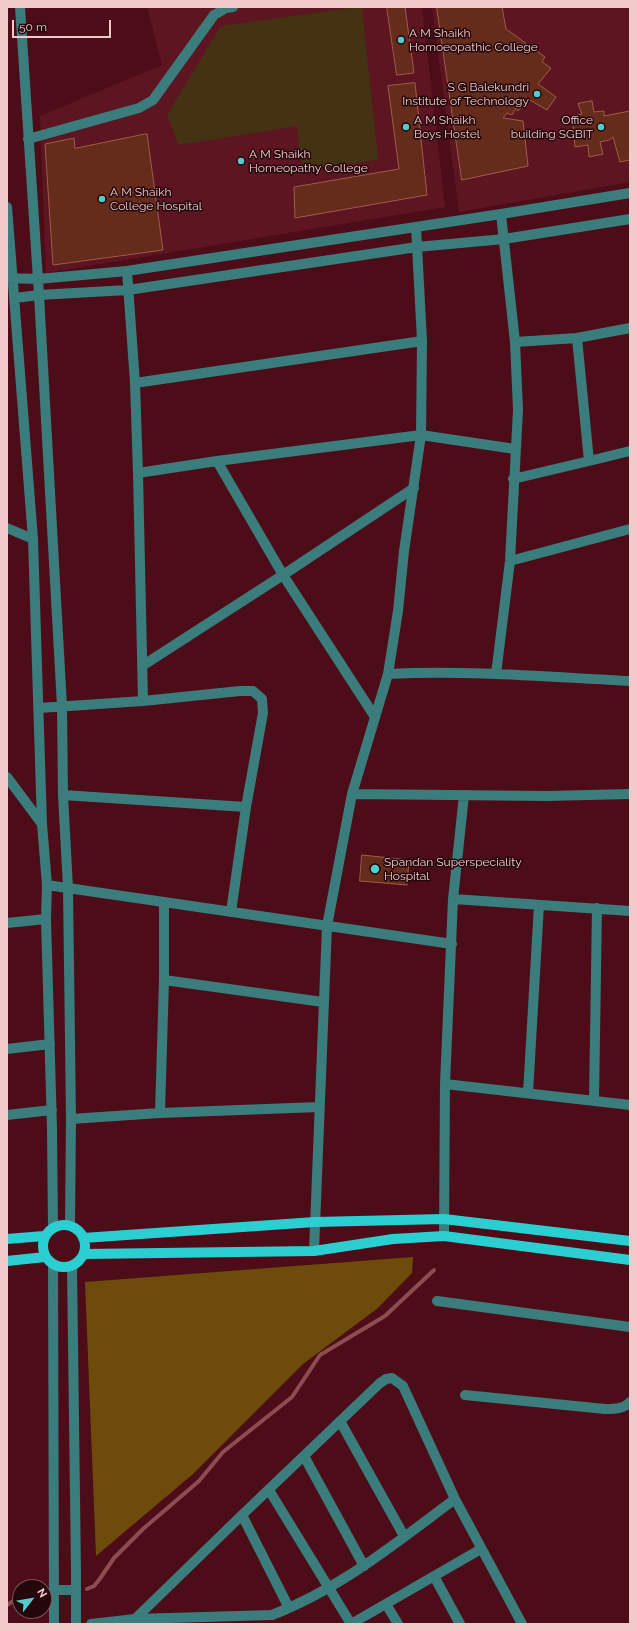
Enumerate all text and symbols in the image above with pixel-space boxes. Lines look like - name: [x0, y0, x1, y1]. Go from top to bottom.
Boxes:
- scale bar: [14, 12, 113, 38]
- text: 50 m: [19, 20, 47, 34]
- place label: A M Shaikh Homoeopathic College: [409, 26, 538, 54]
- marker: A M Shaikh Homoeopathic College: [396, 35, 406, 45]
- place label: S G Balekundri Institute of Technology: [402, 80, 529, 108]
- marker: S G Balekundri Institute of Technology: [532, 89, 542, 99]
- place label: A M Shaikh Boys Hostel: [414, 113, 480, 141]
- place label: Office building SGBIT: [511, 113, 593, 141]
- marker: A M Shaikh Boys Hostel: [401, 122, 411, 132]
- marker: Office building SGBIT: [596, 122, 606, 132]
- place label: A M Shaikh Homeopathy College: [249, 147, 368, 175]
- marker: A M Shaikh Homeopathy College: [236, 156, 246, 166]
- place label: A M Shaikh College Hospital: [110, 185, 202, 213]
- marker: A M Shaikh College Hospital: [97, 194, 107, 204]
- place label: Spandan Superspeciality Hospital: [384, 855, 522, 883]
- marker: Spandan Superspeciality Hospital: [369, 863, 381, 875]
- north arrow: [12, 1579, 52, 1619]
- text: N: [34, 1586, 50, 1600]

